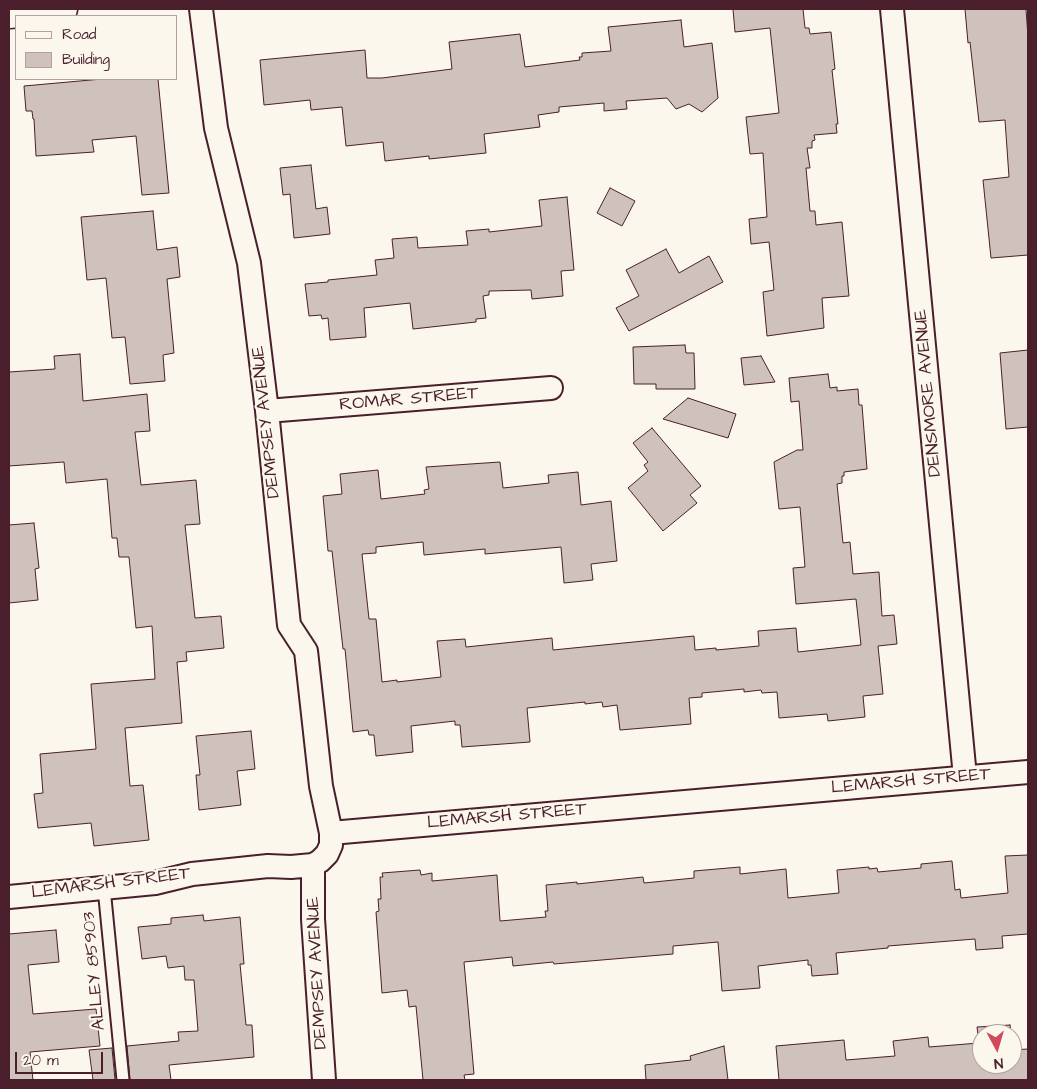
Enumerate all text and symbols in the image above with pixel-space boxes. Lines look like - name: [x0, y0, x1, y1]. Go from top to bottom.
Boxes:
- legend: [15, 15, 178, 80]
- text: Road: [62, 24, 96, 45]
- text: Building: [62, 49, 110, 70]
- street label: DENSMORE AVENUE: [911, 308, 947, 478]
- street label: DEMPSEY AVENUE: [248, 345, 286, 499]
- street label: ROMAR STREET: [339, 383, 479, 417]
- street label: LEMARSH STREET: [830, 764, 992, 800]
- street label: LEMARSH STREET: [426, 799, 588, 835]
- street label: LEMARSH STREET: [30, 864, 192, 904]
- street label: DEMPSEY AVENUE: [303, 896, 333, 1050]
- street label: ALLEY 85903: [79, 911, 111, 1031]
- north arrow: [972, 1024, 1022, 1074]
- scale bar: [18, 1042, 105, 1074]
- text: 20 m: [23, 1050, 59, 1071]
- text: N: [993, 1053, 1004, 1073]

